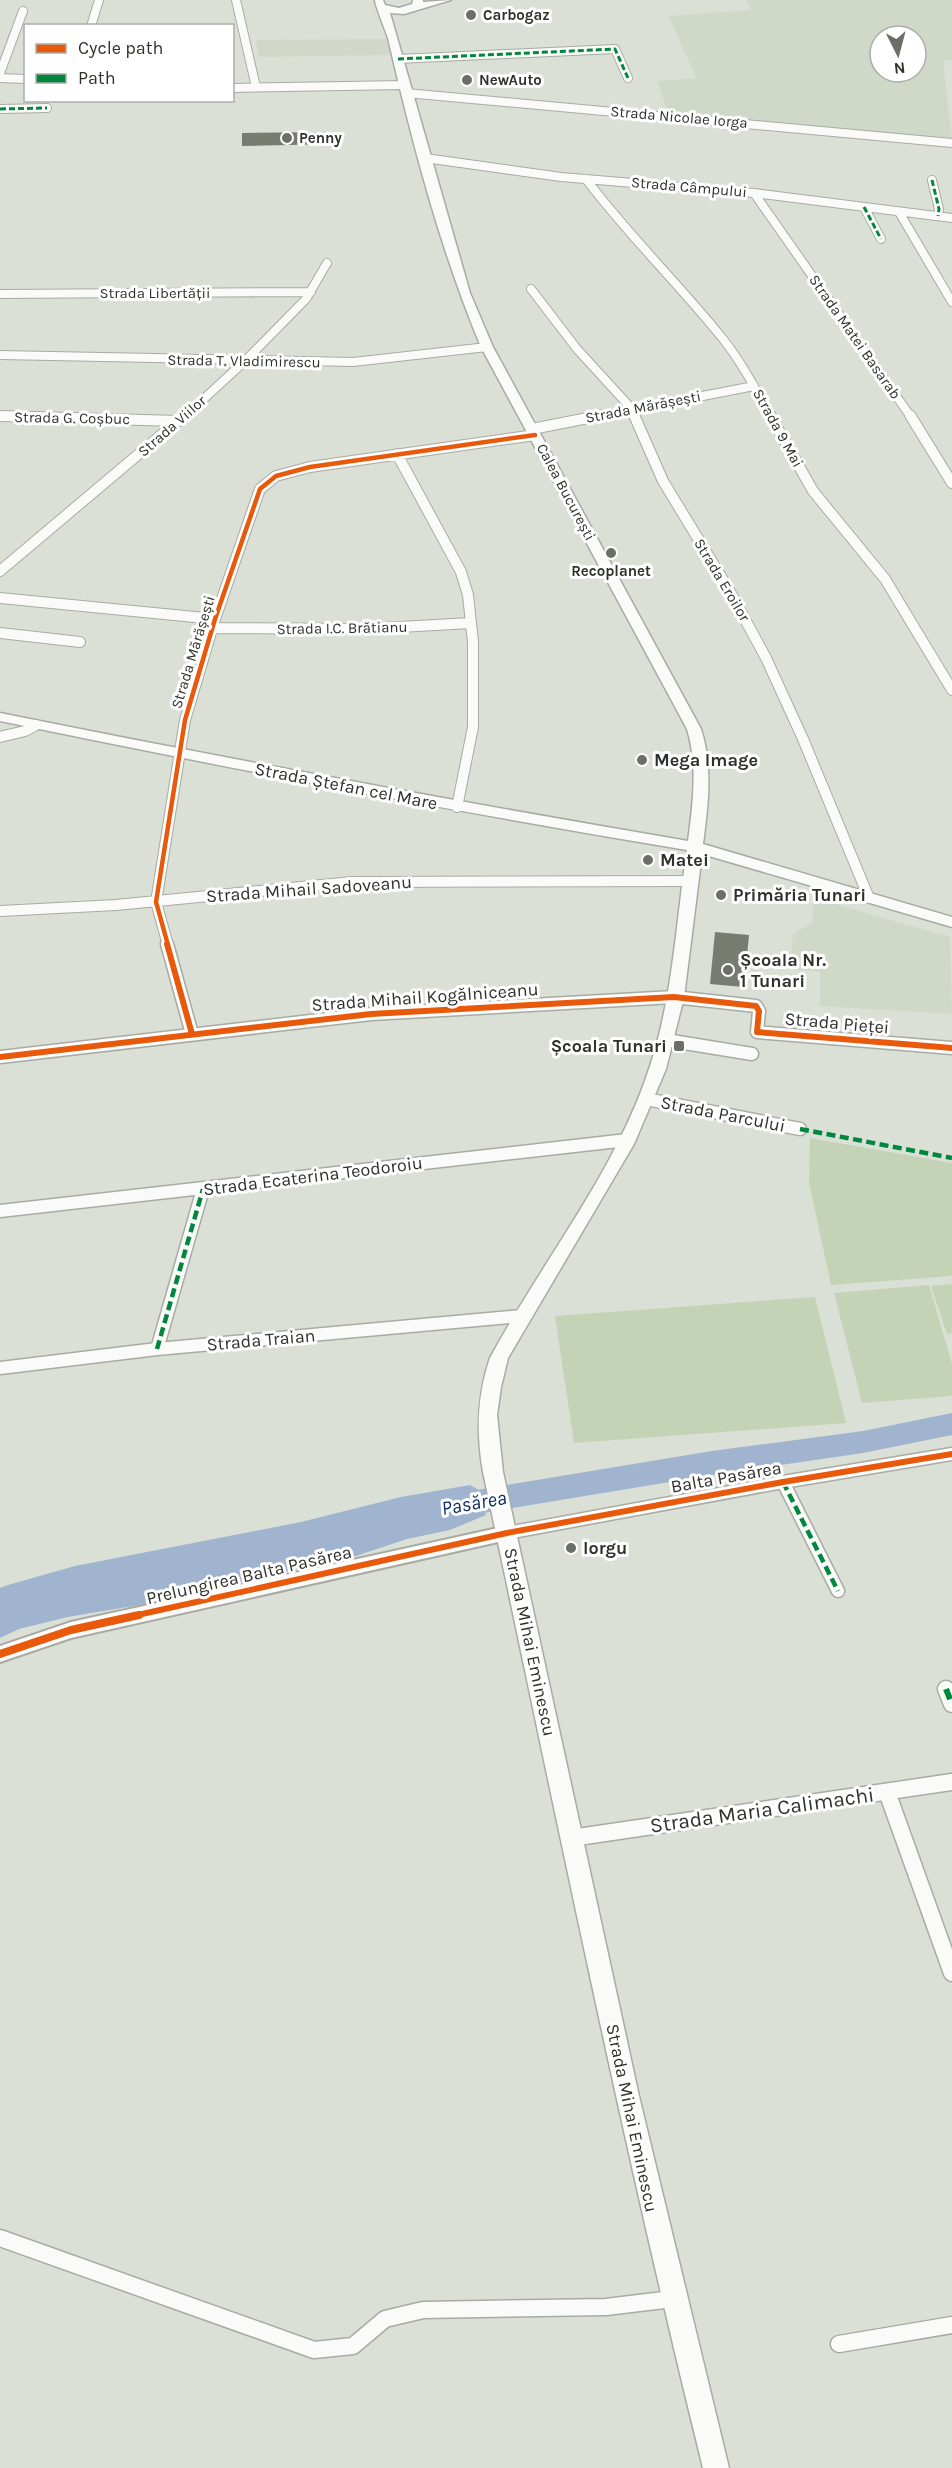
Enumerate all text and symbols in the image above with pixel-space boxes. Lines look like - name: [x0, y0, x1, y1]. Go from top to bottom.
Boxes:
- place label: Carbogaz: [483, 6, 550, 24]
- marker: Carbogaz: [464, 8, 478, 22]
- legend: [24, 24, 234, 102]
- north arrow: [868, 24, 928, 84]
- text: Cycle path: [78, 37, 163, 59]
- text: N: [893, 58, 906, 78]
- text: Path: [78, 67, 116, 89]
- place label: NewAuto: [479, 71, 542, 89]
- marker: NewAuto: [460, 73, 474, 87]
- street label: Strada Nicolae Iorga: [610, 102, 748, 132]
- place label: Penny: [299, 129, 342, 147]
- marker: Penny: [280, 131, 294, 145]
- street label: Strada Câmpului: [630, 173, 748, 201]
- street label: Strada Matei Basarab: [805, 271, 905, 403]
- street label: Strada Libertății: [99, 284, 211, 302]
- street label: Strada T. Vladimirescu: [167, 351, 321, 371]
- street label: Strada 9 Mai: [749, 386, 807, 470]
- street label: Strada Mărășești: [584, 387, 702, 427]
- street label: Strada Viilor: [134, 391, 210, 460]
- street label: Strada G. Coșbuc: [14, 408, 130, 428]
- street label: Calea București: [533, 440, 599, 544]
- street label: Strada Eroilor: [690, 535, 754, 625]
- marker: Recoplanet: [604, 546, 618, 560]
- place label: Recoplanet: [571, 562, 651, 580]
- street label: Strada Mărășești: [167, 593, 219, 711]
- street label: Strada I.C. Brătianu: [276, 618, 408, 638]
- place label: Mega Image: [654, 749, 758, 771]
- marker: Mega Image: [635, 753, 649, 767]
- street label: Strada Ștefan cel Mare: [253, 757, 439, 815]
- place label: Matei: [660, 849, 709, 871]
- marker: Matei: [641, 853, 655, 867]
- street label: Strada Mihail Sadoveanu: [205, 871, 413, 907]
- place label: Primăria Tunari: [733, 884, 866, 906]
- marker: Primăria Tunari: [714, 888, 728, 902]
- place label: Școala Nr. 1 Tunari: [740, 949, 826, 992]
- marker: Școala Nr. 1 Tunari: [721, 963, 735, 977]
- street label: Strada Mihail Kogălniceanu: [311, 978, 539, 1016]
- street label: Strada Pieței: [784, 1007, 890, 1039]
- place label: Școala Tunari: [551, 1035, 667, 1057]
- marker: Școala Tunari: [672, 1039, 686, 1053]
- street label: Strada Parcului: [659, 1091, 787, 1137]
- street label: Strada Ecaterina Teodoroiu: [202, 1152, 424, 1200]
- street label: Strada Traian: [206, 1324, 316, 1356]
- street label: Balta Pasărea: [669, 1456, 783, 1498]
- water label: Pasărea: [440, 1486, 508, 1520]
- place label: Iorgu: [583, 1537, 627, 1559]
- street label: Prelungirea Balta Pasărea: [144, 1541, 354, 1609]
- marker: Iorgu: [564, 1541, 578, 1555]
- street label: Strada Mihai Eminescu: [499, 1546, 561, 1738]
- street label: Strada Maria Calimachi: [648, 1782, 876, 1838]
- street label: Strada Mihai Eminescu: [601, 2022, 663, 2214]

